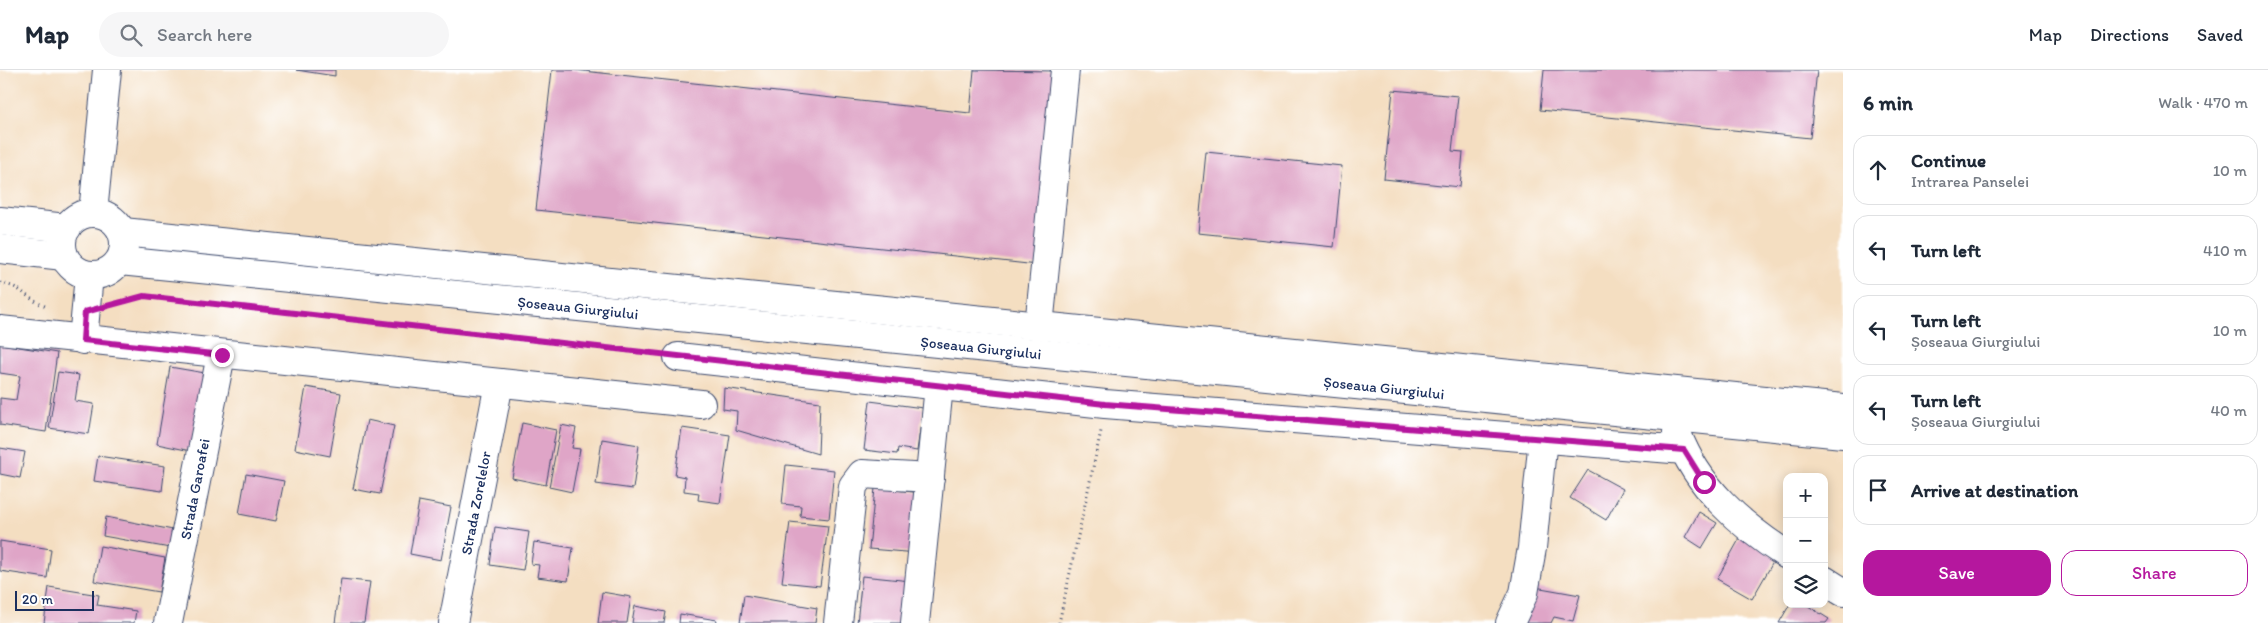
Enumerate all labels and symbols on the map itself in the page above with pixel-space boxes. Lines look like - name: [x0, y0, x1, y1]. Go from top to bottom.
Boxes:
- street label: Șoseaua Giurgiului: [517, 293, 639, 323]
- street label: Șoseaua Giurgiului: [920, 333, 1042, 363]
- route end: [211, 344, 234, 367]
- street label: Șoseaua Giurgiului: [1323, 373, 1445, 403]
- street label: Strada Garoafei: [176, 437, 214, 541]
- street label: Strada Zorelelor: [457, 450, 495, 556]
- route start: [1693, 471, 1716, 494]
- scale bar: [15, 588, 94, 611]

